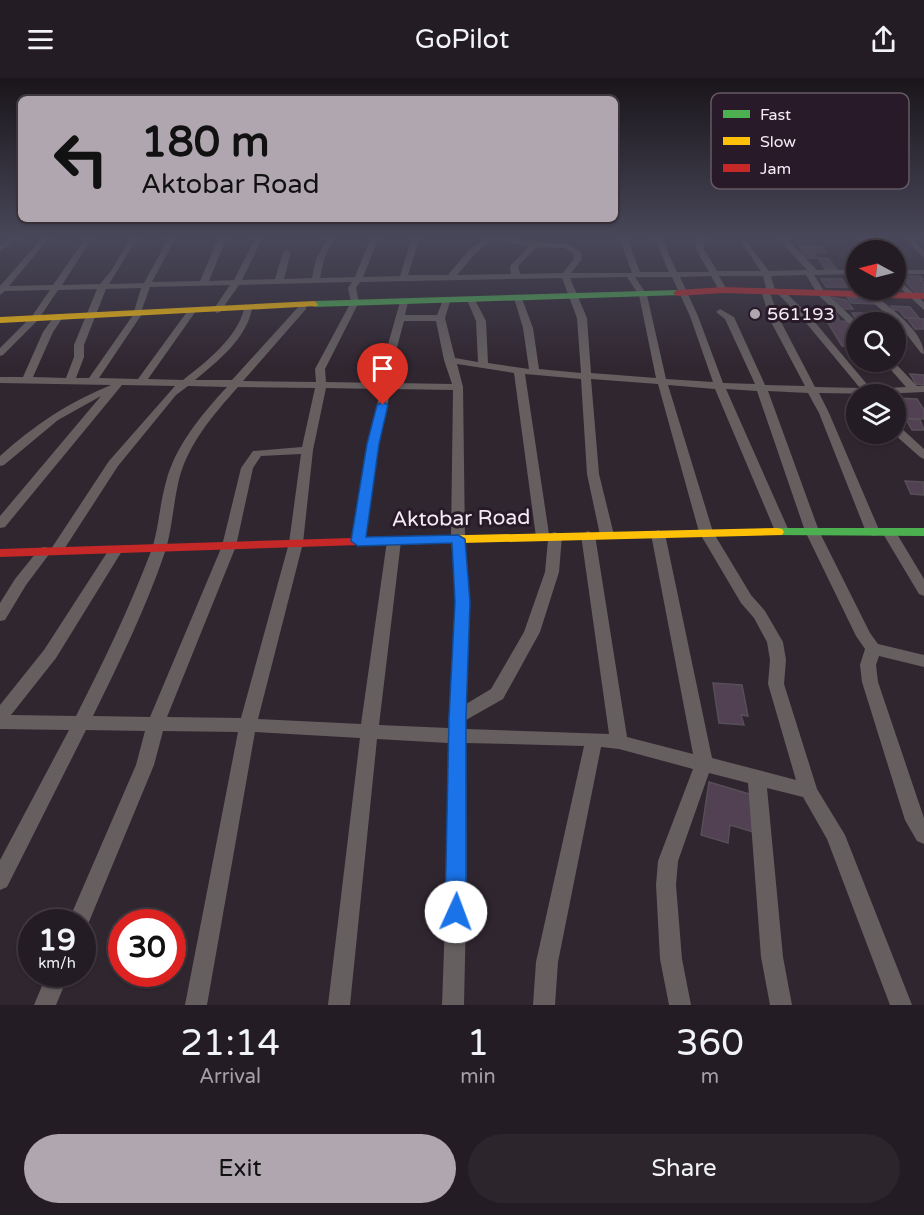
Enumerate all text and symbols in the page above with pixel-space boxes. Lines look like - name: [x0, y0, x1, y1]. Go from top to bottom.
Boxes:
- icon: menu: [24, 23, 57, 56]
- text: GoPilot: [415, 23, 509, 56]
- icon: share: [867, 23, 900, 56]
- legend: [711, 93, 909, 189]
- text: Fast: [760, 105, 791, 125]
- text: 180 m: [141, 117, 270, 168]
- icon: left: [42, 120, 120, 198]
- text: Slow: [760, 132, 796, 152]
- text: Jam: [760, 159, 791, 179]
- text: Aktobar Road: [141, 168, 320, 201]
- north arrow: [846, 240, 906, 300]
- map controls: [846, 240, 906, 444]
- place label: 561193: [767, 303, 835, 325]
- marker: 561193: [748, 307, 762, 321]
- button: search: [846, 312, 906, 372]
- pin: [357, 343, 408, 405]
- icon: arrive: [366, 352, 399, 385]
- button: layers: [846, 384, 906, 444]
- street label: Aktobar Road: [391, 505, 531, 532]
- position arrow: [424, 880, 488, 944]
- speed limit sign: 30: [108, 909, 186, 987]
- text: 19: [38, 922, 76, 959]
- text: km/h: [38, 954, 76, 972]
- text: 21:14: [180, 1022, 280, 1065]
- text: 1: [467, 1022, 489, 1065]
- text: 360: [676, 1022, 744, 1065]
- text: Arrival: [199, 1065, 261, 1089]
- text: min: [460, 1065, 496, 1089]
- text: m: [701, 1065, 719, 1089]
- button: Exit: [24, 1134, 456, 1203]
- button: Share: [468, 1134, 900, 1203]

